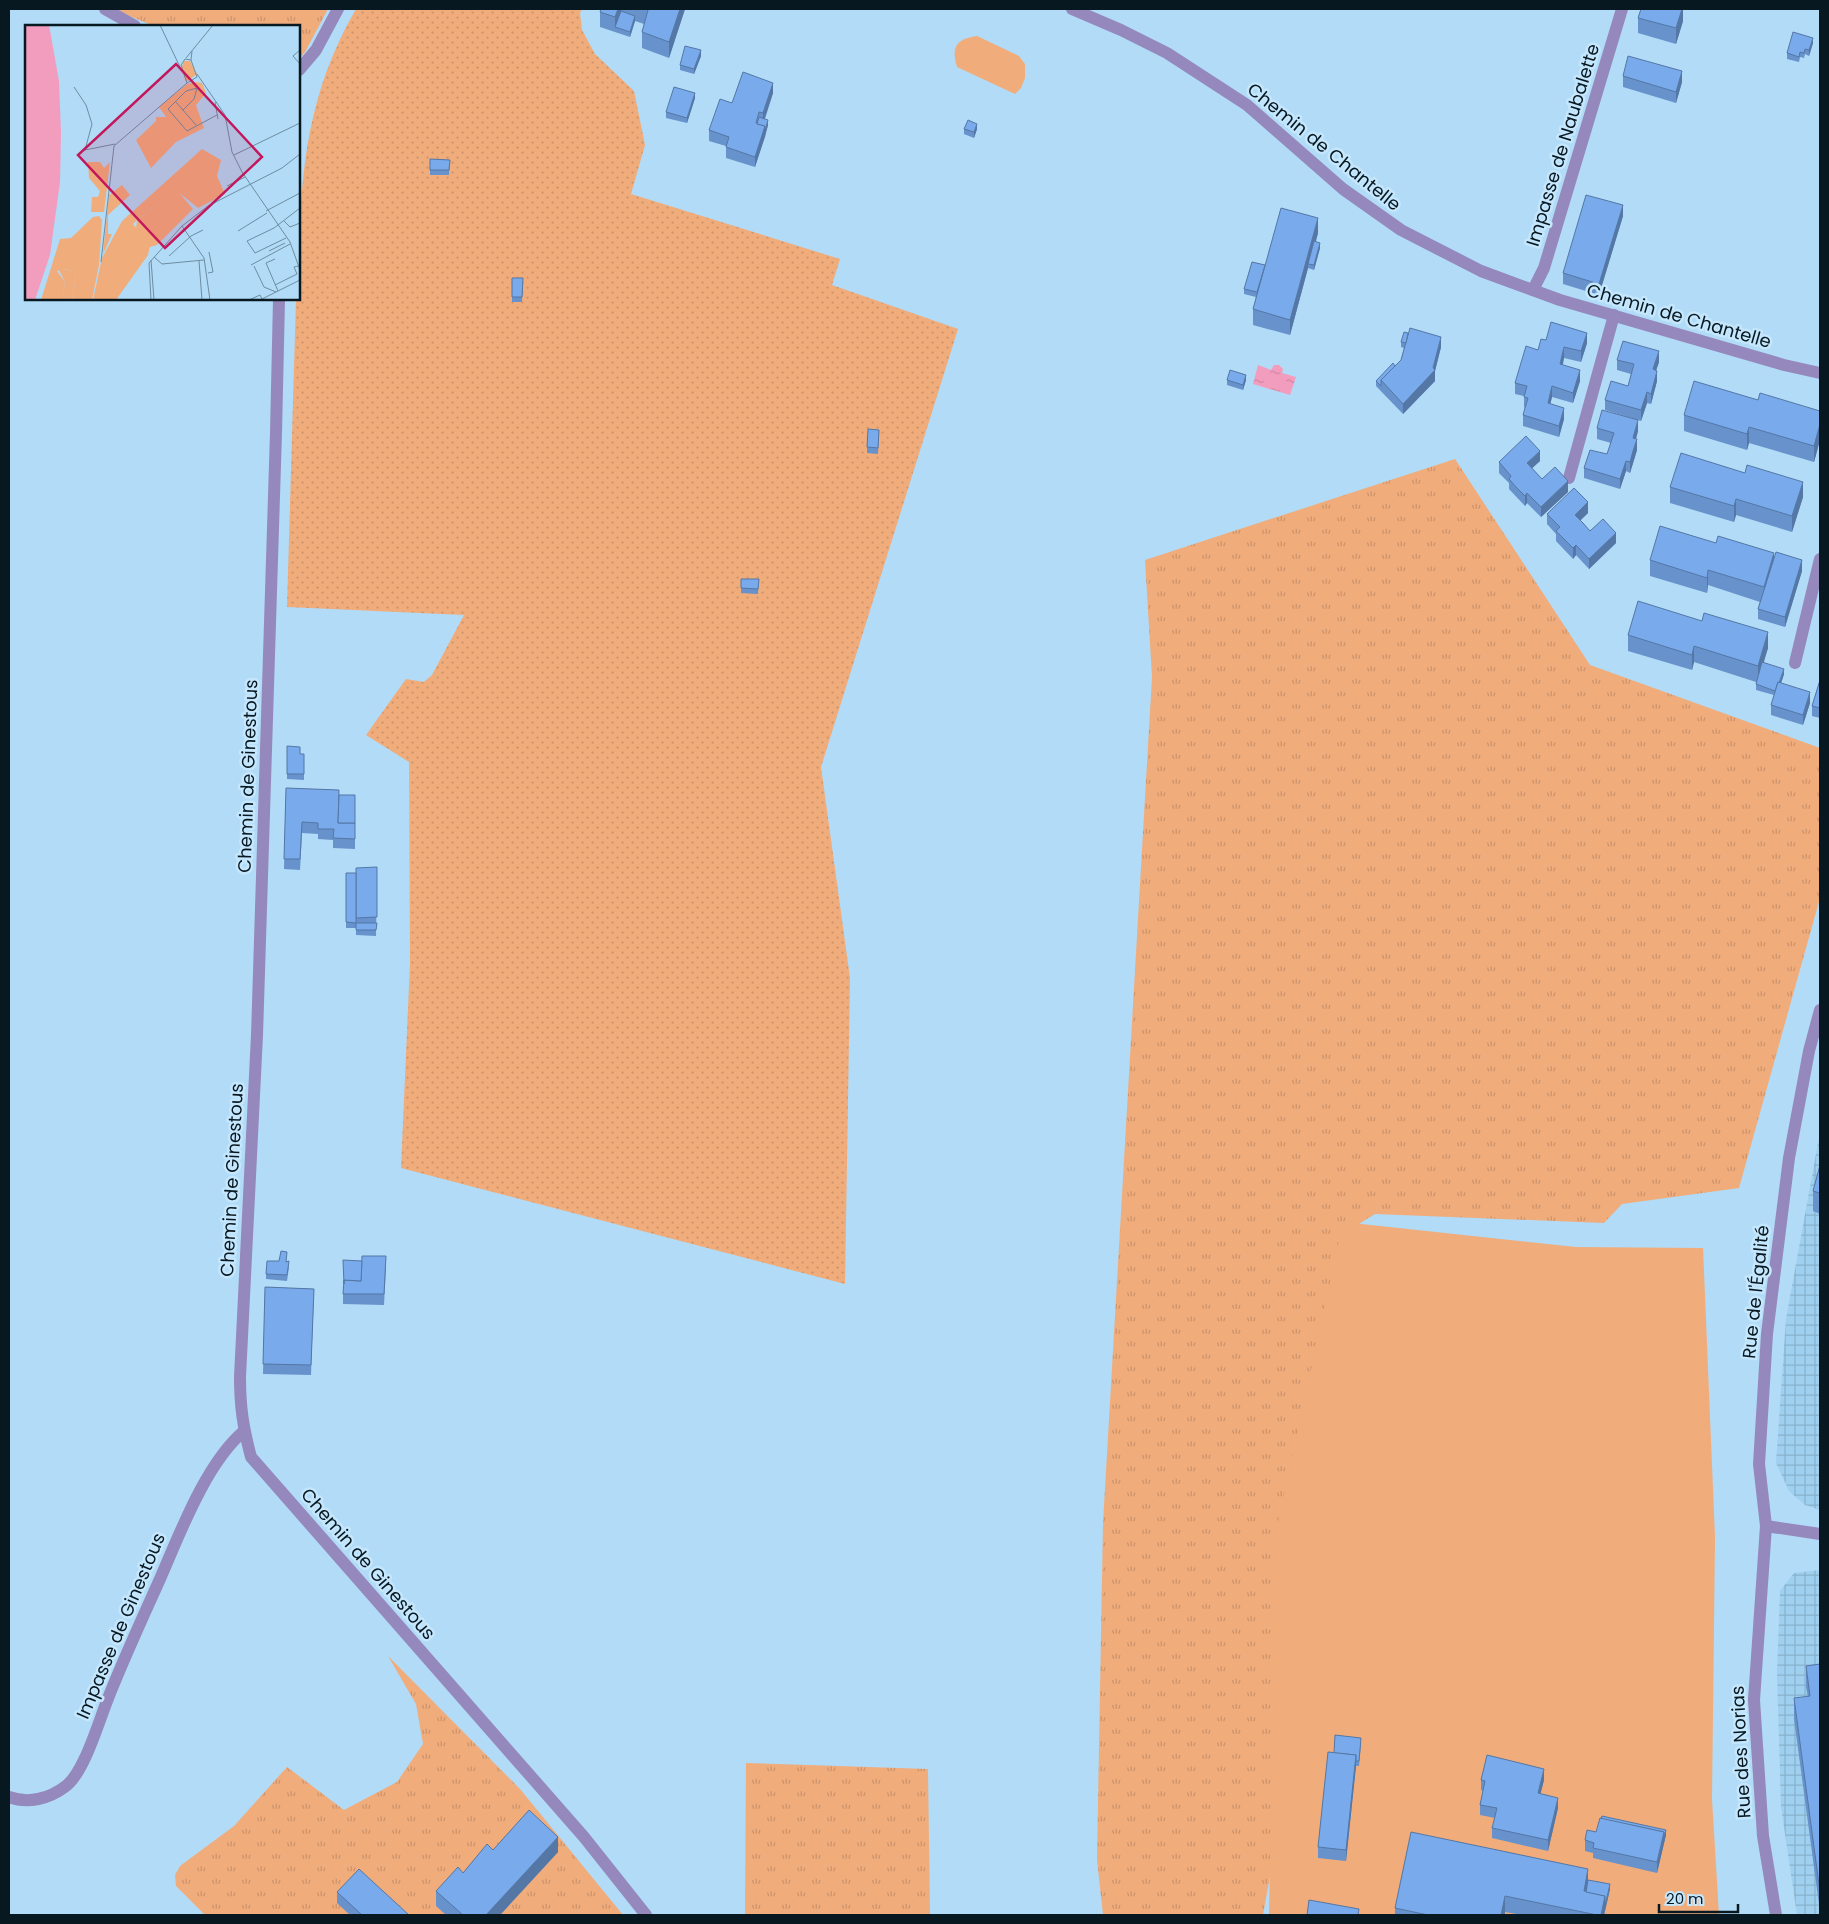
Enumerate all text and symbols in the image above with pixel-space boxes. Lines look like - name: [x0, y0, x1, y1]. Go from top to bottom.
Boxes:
- inset map: [25, 25, 300, 300]
- street label: Impasse de Naubalette: [1520, 40, 1605, 249]
- street label: Chemin de Chantelle: [1242, 77, 1406, 216]
- street label: Chemin de Chantelle: [1584, 277, 1774, 354]
- street label: Chemin de Ginestous: [232, 679, 263, 873]
- street label: Chemin de Ginestous: [214, 1083, 249, 1277]
- street label: Rue de l'Égalité: [1736, 1224, 1775, 1360]
- street label: Chemin de Ginestous: [295, 1482, 441, 1645]
- street label: Impasse de Ginestous: [70, 1529, 171, 1723]
- street label: Rue des Norias: [1725, 1685, 1756, 1819]
- scale bar: [1659, 1882, 1738, 1914]
- text: 20 m: [1666, 1888, 1704, 1909]

